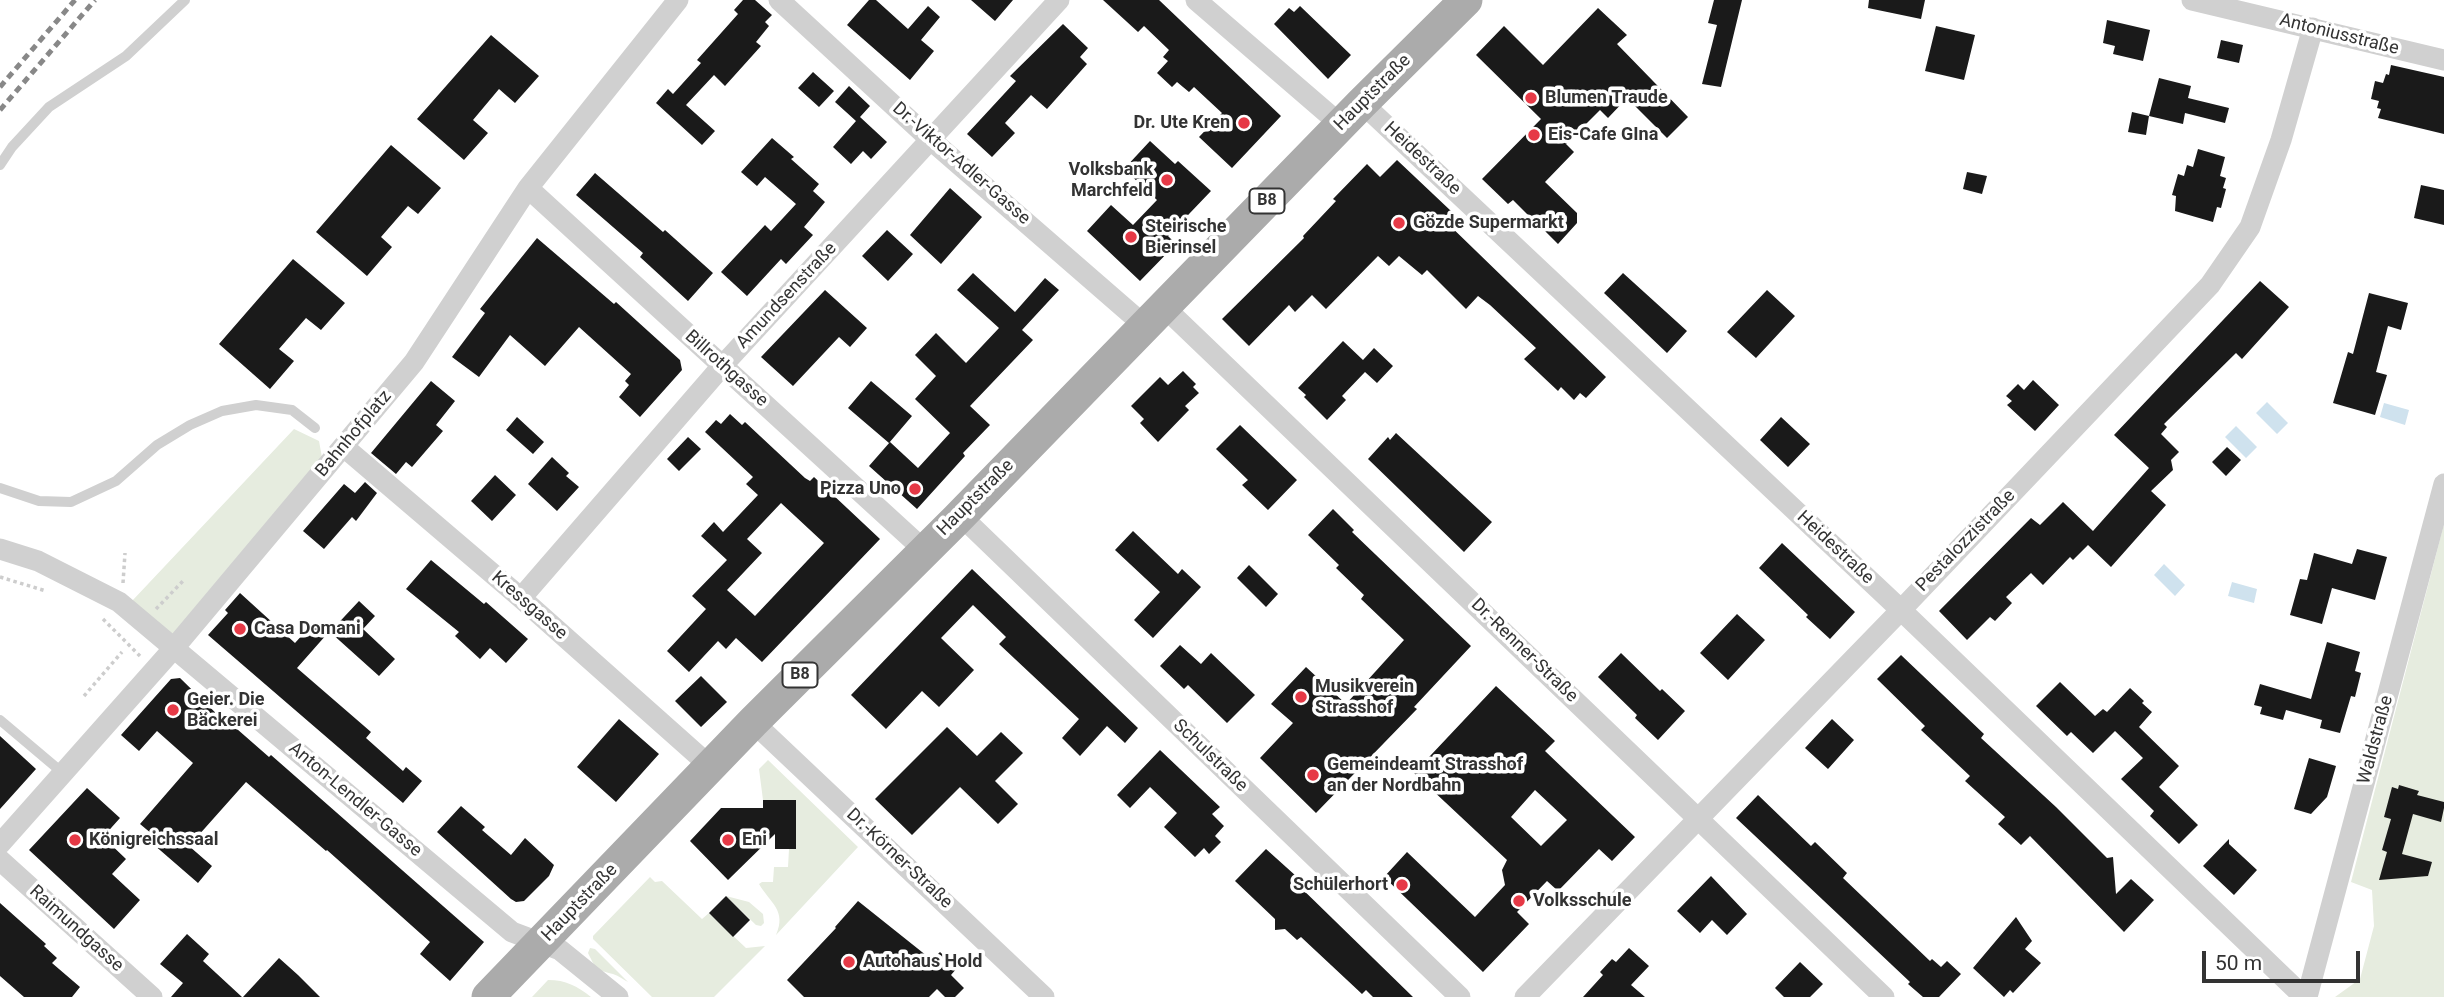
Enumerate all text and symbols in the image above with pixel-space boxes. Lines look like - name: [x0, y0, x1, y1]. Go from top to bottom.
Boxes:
- street label: Antoniusstraße: [2277, 10, 2401, 60]
- street label: Hauptstraße: [1330, 50, 1416, 136]
- place label: Blumen Traude: [1545, 87, 1668, 109]
- marker: Blumen Traude: [1523, 90, 1539, 106]
- street label: Dr.-Viktor-Adler-Gasse: [888, 98, 1034, 230]
- place label: Dr. Ute Kren: [1134, 112, 1230, 134]
- marker: Dr. Ute Kren: [1236, 115, 1252, 131]
- street label: Heidestraße: [1379, 118, 1465, 200]
- place label: Eis-Cafe GIna: [1548, 124, 1658, 146]
- marker: Eis-Cafe GIna: [1526, 127, 1542, 143]
- place label: Volksbank Marchfeld: [1068, 159, 1153, 202]
- marker: Volksbank Marchfeld: [1159, 172, 1175, 188]
- road number: B8: [1250, 188, 1284, 214]
- place label: Gözde Supermarkt: [1413, 212, 1564, 234]
- marker: Gözde Supermarkt: [1391, 215, 1407, 231]
- place label: Steirische Bierinsel: [1145, 216, 1226, 258]
- marker: Steirische Bierinsel: [1123, 229, 1139, 245]
- street label: Amundsenstraße: [732, 238, 842, 354]
- street label: Billrothgasse: [680, 326, 772, 412]
- street label: Bahnhofplatz: [312, 386, 396, 482]
- street label: Hauptstraße: [933, 455, 1019, 541]
- place label: Pizza Uno: [820, 478, 901, 500]
- marker: Pizza Uno: [907, 481, 923, 497]
- street label: Pestalozzistraße: [1912, 485, 2020, 597]
- street label: Heidestraße: [1792, 507, 1878, 589]
- street label: Kressgasse: [487, 567, 571, 645]
- street label: Dr.-Renner-Straße: [1466, 595, 1582, 707]
- place label: Casa Domani: [254, 618, 361, 640]
- marker: Casa Domani: [232, 621, 248, 637]
- road number: B8: [782, 662, 818, 688]
- place label: Musikverein Strasshof: [1315, 676, 1414, 718]
- place label: Geier. Die Bäckerei: [187, 689, 265, 732]
- marker: Musikverein Strasshof: [1293, 689, 1309, 705]
- street label: Waldstraße: [2354, 693, 2398, 787]
- marker: Geier. Die Bäckerei: [165, 702, 181, 718]
- street label: Schulstraße: [1168, 715, 1252, 797]
- street label: Anton-Lendler-Gasse: [284, 738, 426, 862]
- place label: Gemeindeamt Strasshof an der Nordbahn: [1327, 754, 1523, 796]
- marker: Gemeindeamt Strasshof an der Nordbahn: [1305, 767, 1321, 783]
- street label: Dr.-Körner-Straße: [842, 804, 956, 914]
- place label: Königreichssaal: [89, 829, 218, 851]
- place label: Eni: [742, 829, 767, 851]
- marker: Königreichssaal: [67, 832, 83, 848]
- marker: Eni: [720, 832, 736, 848]
- street label: Hauptstraße: [538, 860, 622, 946]
- place label: Schülerhort: [1293, 874, 1388, 896]
- marker: Schülerhort: [1394, 877, 1410, 893]
- street label: Raimundgasse: [25, 881, 127, 977]
- place label: Volksschule: [1533, 890, 1631, 912]
- marker: Volksschule: [1511, 893, 1527, 909]
- scale bar: [2206, 937, 2364, 981]
- place label: Autohaus Hold: [863, 951, 982, 973]
- text: 50 m: [2215, 951, 2262, 975]
- marker: Autohaus Hold: [841, 954, 857, 970]

